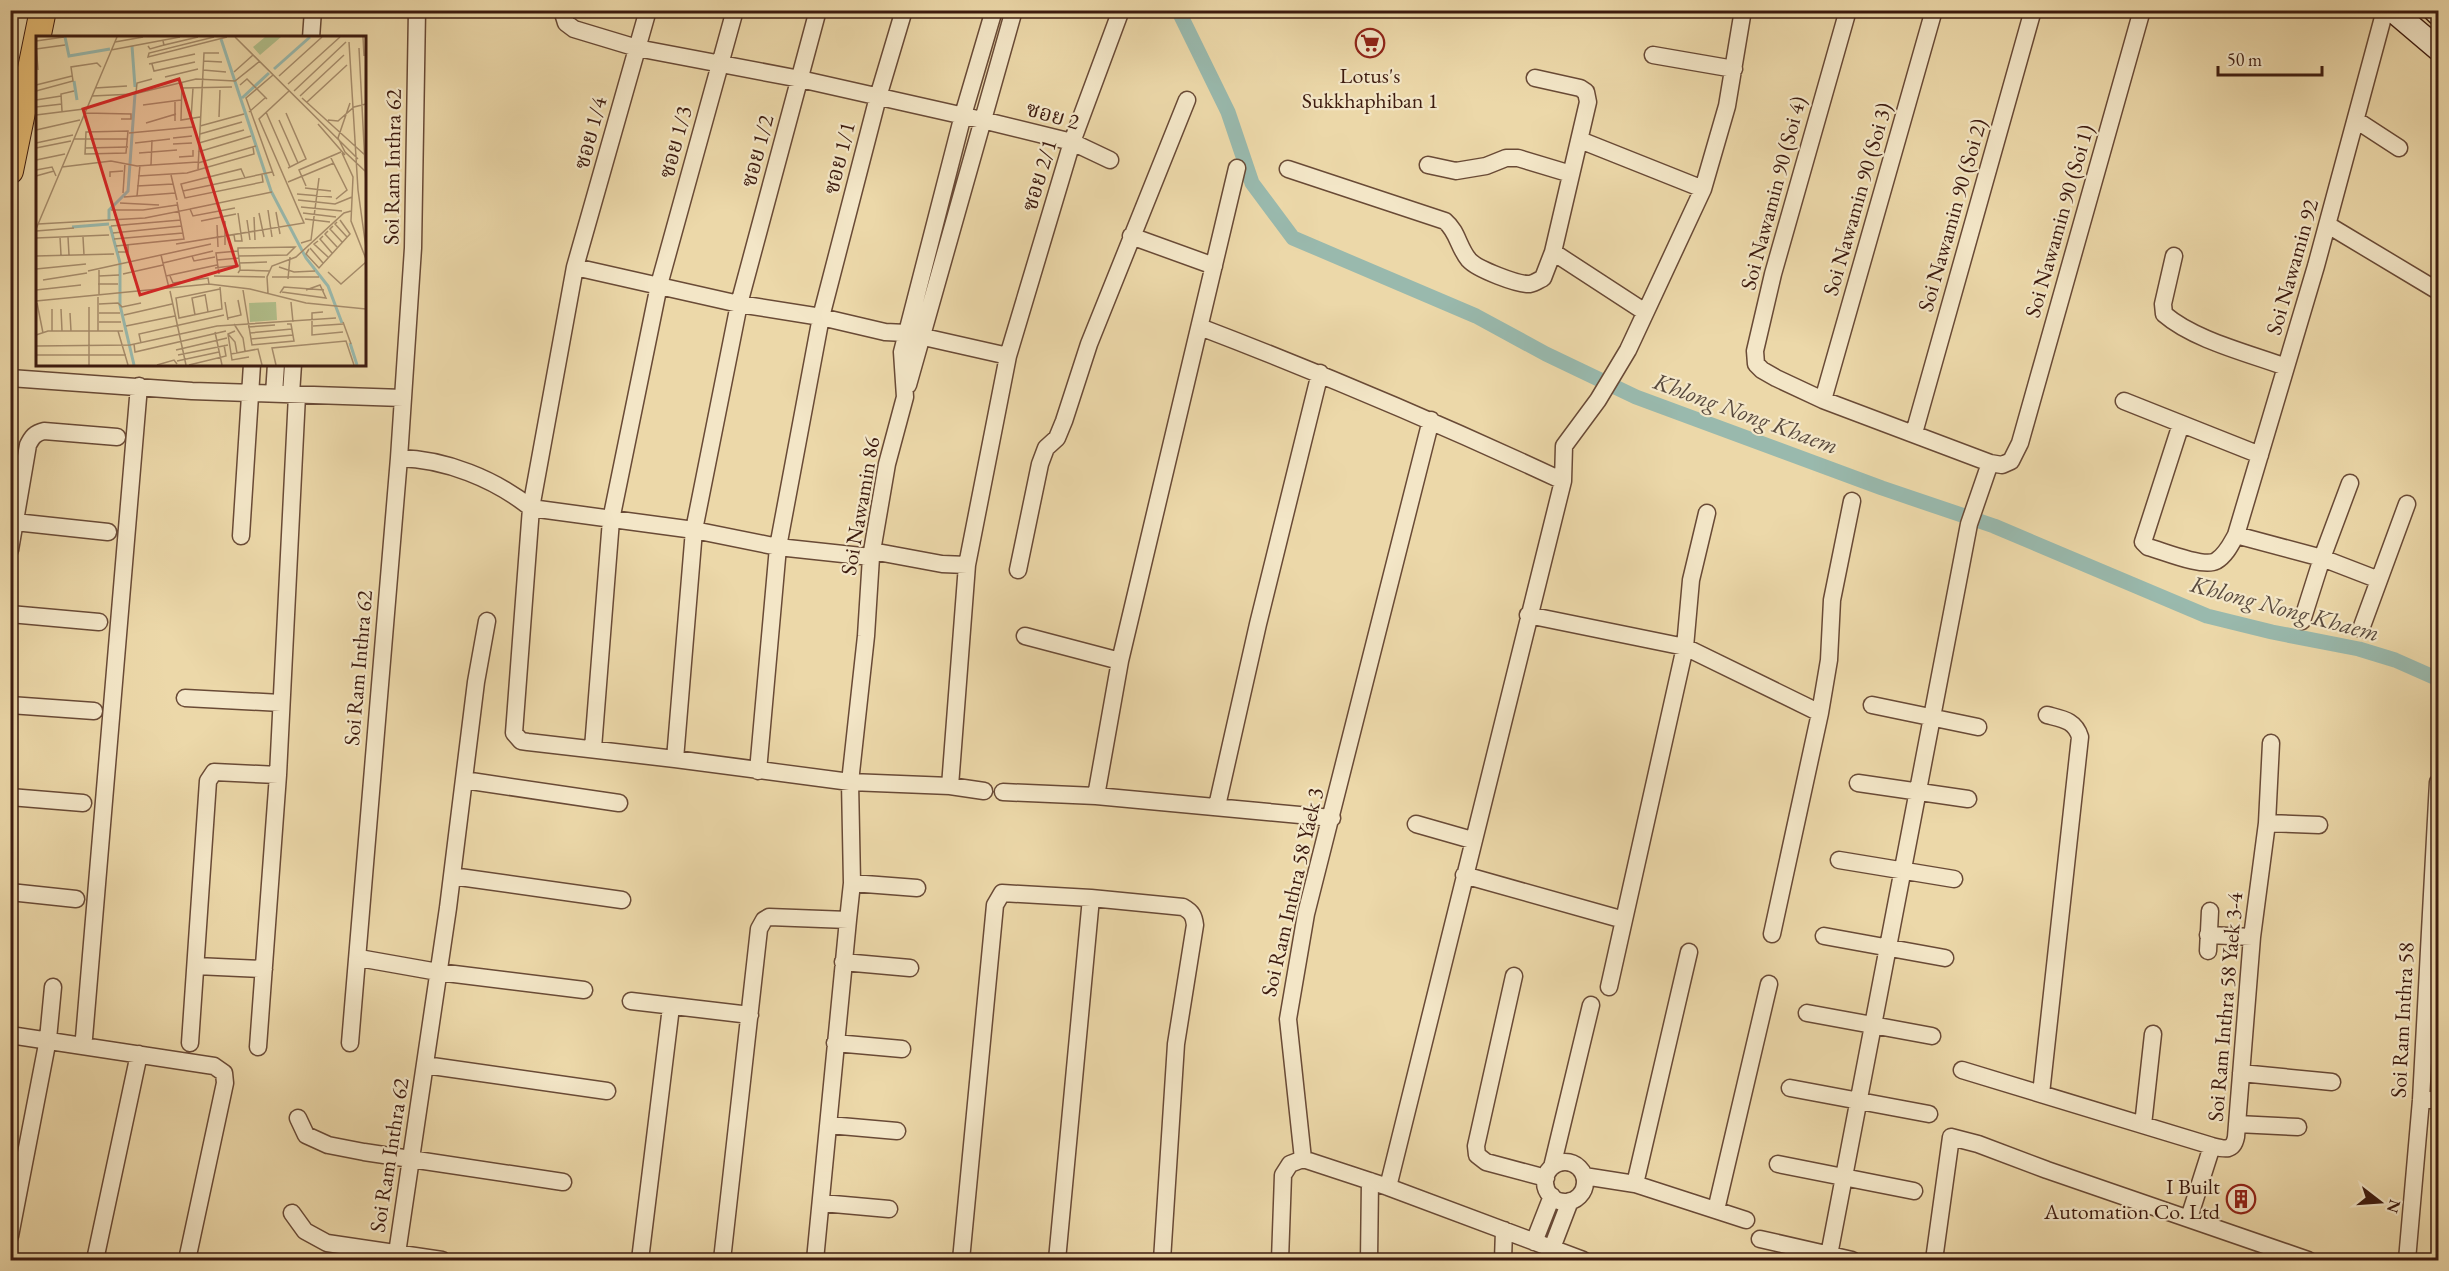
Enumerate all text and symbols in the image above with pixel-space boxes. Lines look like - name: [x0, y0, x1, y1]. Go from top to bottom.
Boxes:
- supermarket icon: Lotus's Sukkhaphiban 1: [1354, 27, 1386, 59]
- inset map: [36, 36, 366, 366]
- scale bar: [2218, 39, 2322, 77]
- text: 50 m: [2227, 48, 2262, 71]
- place label: Lotus's Sukkhaphiban 1: [1302, 61, 1438, 115]
- street label: Soi Ram Inthra 62: [376, 88, 408, 245]
- street label: ซอย 1/4: [566, 93, 614, 172]
- street label: Soi Nawamin 90 (Soi 4): [1733, 93, 1813, 293]
- street label: ซอย 2: [1023, 94, 1083, 137]
- street label: Soi Nawamin 90 (Soi 3): [1816, 99, 1898, 299]
- street label: ซอย 1/3: [651, 103, 699, 181]
- street label: ซอย 1/2: [733, 111, 781, 190]
- street label: Soi Nawamin 90 (Soi 2): [1911, 115, 1993, 315]
- street label: ซอย 1/1: [816, 119, 862, 197]
- street label: Soi Nawamin 90 (Soi 1): [2018, 121, 2100, 321]
- street label: ซอย 2/1: [1014, 136, 1064, 214]
- street label: Soi Nawamin 92: [2259, 195, 2325, 338]
- water label: Khlong Nong Khaem: [1649, 365, 1842, 461]
- street label: Soi Nawamin 86: [834, 434, 886, 577]
- water label: Khlong Nong Khaem: [2186, 568, 2383, 648]
- street label: Soi Ram Inthra 62: [337, 589, 379, 747]
- street label: Soi Ram Inthra 58 Yaek 3: [1254, 785, 1330, 999]
- street label: Soi Ram Inthra 58 Yaek 3-4: [2201, 891, 2250, 1123]
- street label: Soi Ram Inthra 58: [2383, 941, 2421, 1099]
- street label: Soi Ram Inthra 62: [362, 1075, 416, 1234]
- place label: I Built Automation Co. Ltd: [2043, 1172, 2221, 1226]
- north arrow: [2350, 1172, 2410, 1232]
- building icon: I Built Automation Co. Ltd: [2225, 1183, 2257, 1215]
- text: N: [2382, 1197, 2406, 1216]

